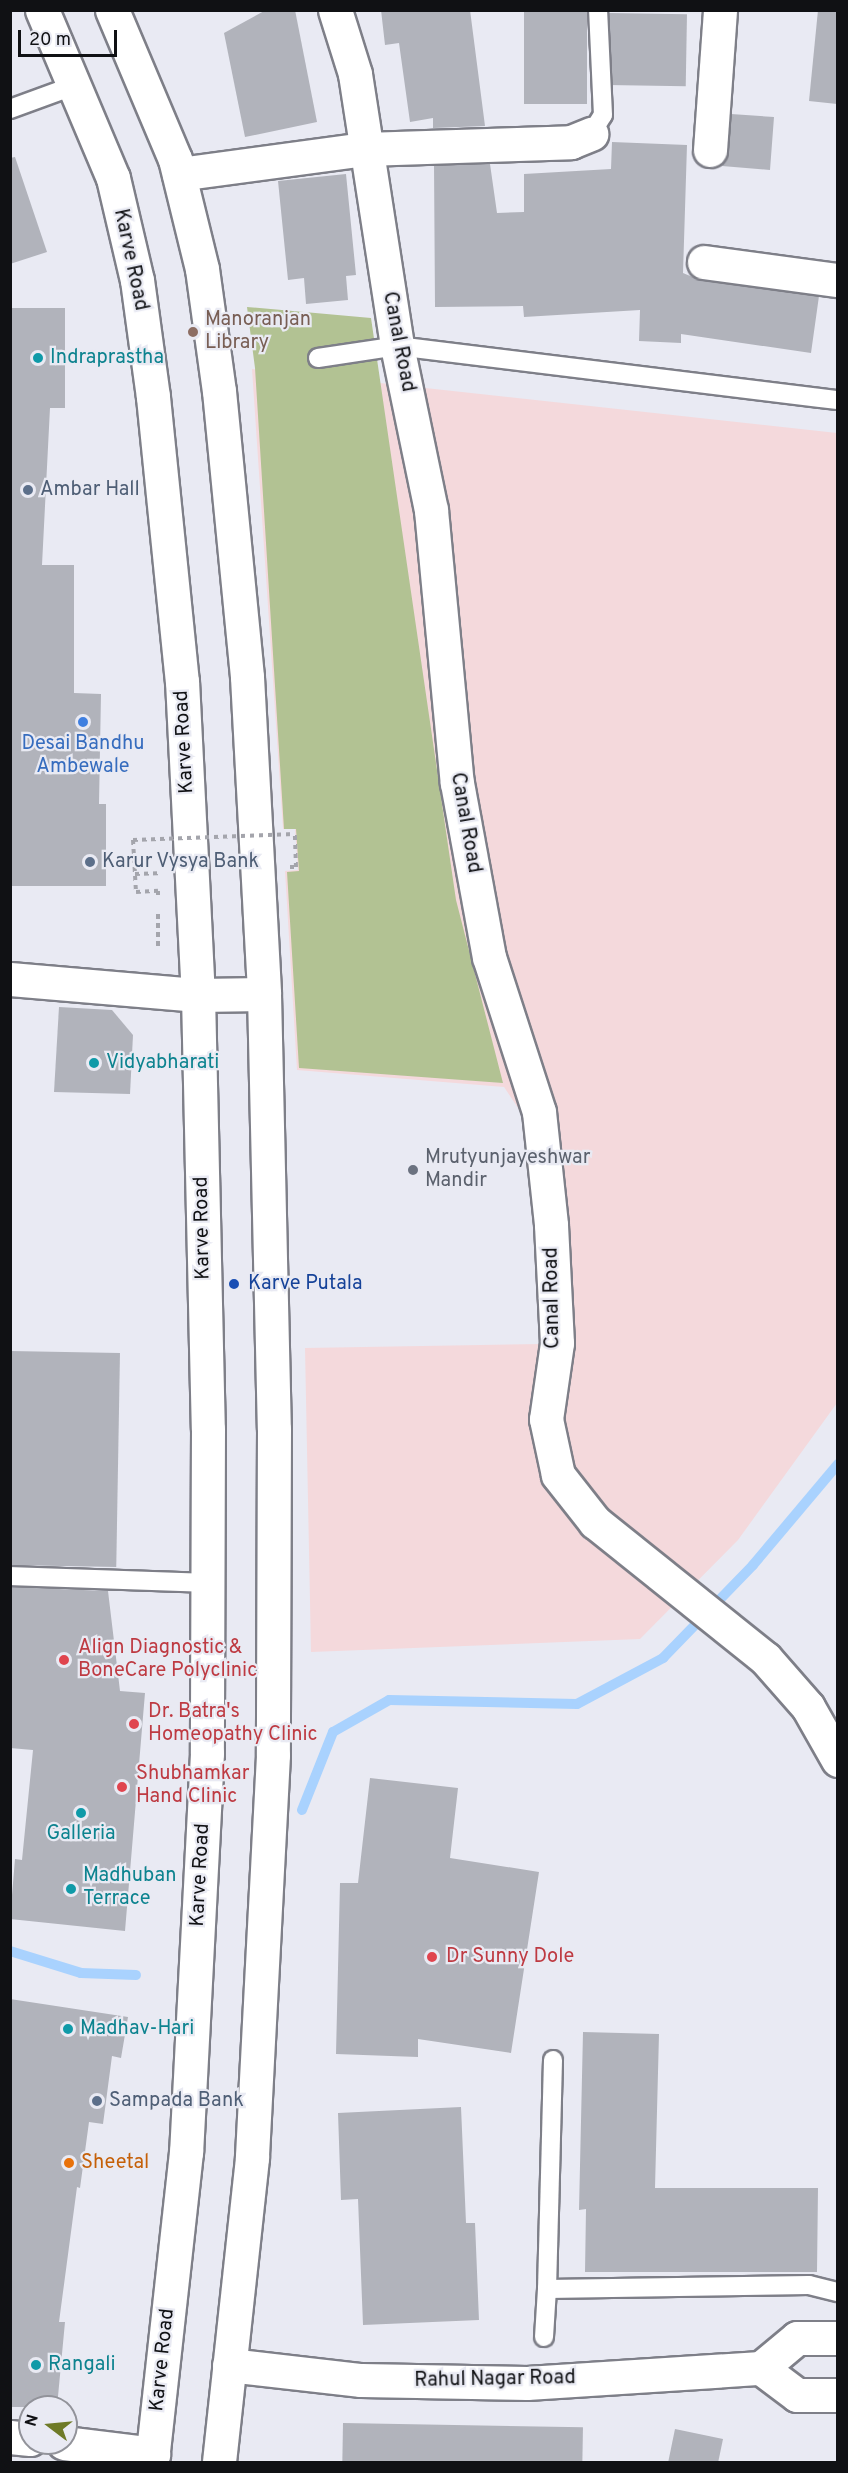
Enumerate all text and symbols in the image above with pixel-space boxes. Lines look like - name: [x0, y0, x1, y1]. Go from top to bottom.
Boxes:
- scale bar: [21, 18, 120, 56]
- text: 20 m: [29, 29, 71, 52]
- street label: Karve Road: [107, 207, 153, 313]
- street label: Canal Road: [377, 290, 419, 394]
- place label: Manoranjan Library: [205, 308, 311, 355]
- marker: Manoranjan Library: [186, 325, 200, 339]
- place label: Indraprastha: [50, 346, 164, 370]
- marker: Indraprastha: [31, 351, 45, 365]
- place label: Ambar Hall: [40, 478, 140, 502]
- marker: Ambar Hall: [21, 483, 35, 497]
- street label: Karve Road: [170, 690, 200, 794]
- marker: Desai Bandhu Ambewale: [76, 715, 90, 729]
- place label: Desai Bandhu Ambewale: [22, 732, 144, 779]
- street label: Canal Road: [444, 771, 486, 875]
- place label: Karur Vysya Bank: [102, 850, 260, 874]
- marker: Karur Vysya Bank: [83, 855, 97, 869]
- place label: Vidyabharati: [106, 1051, 219, 1075]
- marker: Vidyabharati: [87, 1056, 101, 1070]
- place label: Mrutyunjayeshwar Mandir: [425, 1146, 591, 1193]
- marker: Mrutyunjayeshwar Mandir: [406, 1163, 420, 1177]
- street label: Karve Road: [190, 1176, 216, 1280]
- street label: Canal Road: [540, 1247, 566, 1349]
- place label: Karve Putala: [248, 1272, 362, 1296]
- marker: Karve Putala: [225, 1275, 243, 1293]
- place label: Align Diagnostic & BoneCare Polyclinic: [78, 1636, 257, 1683]
- marker: Align Diagnostic & BoneCare Polyclinic: [55, 1651, 73, 1669]
- place label: Dr. Batra's Homeopathy Clinic: [148, 1700, 318, 1747]
- marker: Dr. Batra's Homeopathy Clinic: [125, 1715, 143, 1733]
- place label: Shubhamkar Hand Clinic: [136, 1763, 249, 1810]
- marker: Shubhamkar Hand Clinic: [113, 1778, 131, 1796]
- marker: Galleria: [74, 1806, 88, 1820]
- place label: Galleria: [47, 1822, 115, 1846]
- street label: Karve Road: [186, 1823, 216, 1927]
- place label: Madhuban Terrace: [83, 1865, 177, 1912]
- marker: Madhuban Terrace: [64, 1882, 78, 1896]
- place label: Dr Sunny Dole: [446, 1945, 574, 1969]
- marker: Dr Sunny Dole: [423, 1948, 441, 1966]
- place label: Madhav-Hari: [80, 2017, 194, 2041]
- marker: Madhav-Hari: [61, 2022, 75, 2036]
- place label: Sampada Bank: [109, 2089, 244, 2113]
- marker: Sampada Bank: [90, 2094, 104, 2108]
- place label: Sheetal: [81, 2151, 149, 2175]
- marker: Sheetal: [62, 2156, 76, 2170]
- street label: Karve Road: [146, 2307, 180, 2413]
- place label: Rangali: [48, 2353, 116, 2377]
- marker: Rangali: [29, 2358, 43, 2372]
- street label: Rahul Nagar Road: [414, 2367, 576, 2393]
- north arrow: [18, 2395, 78, 2455]
- text: N: [21, 2412, 44, 2429]

